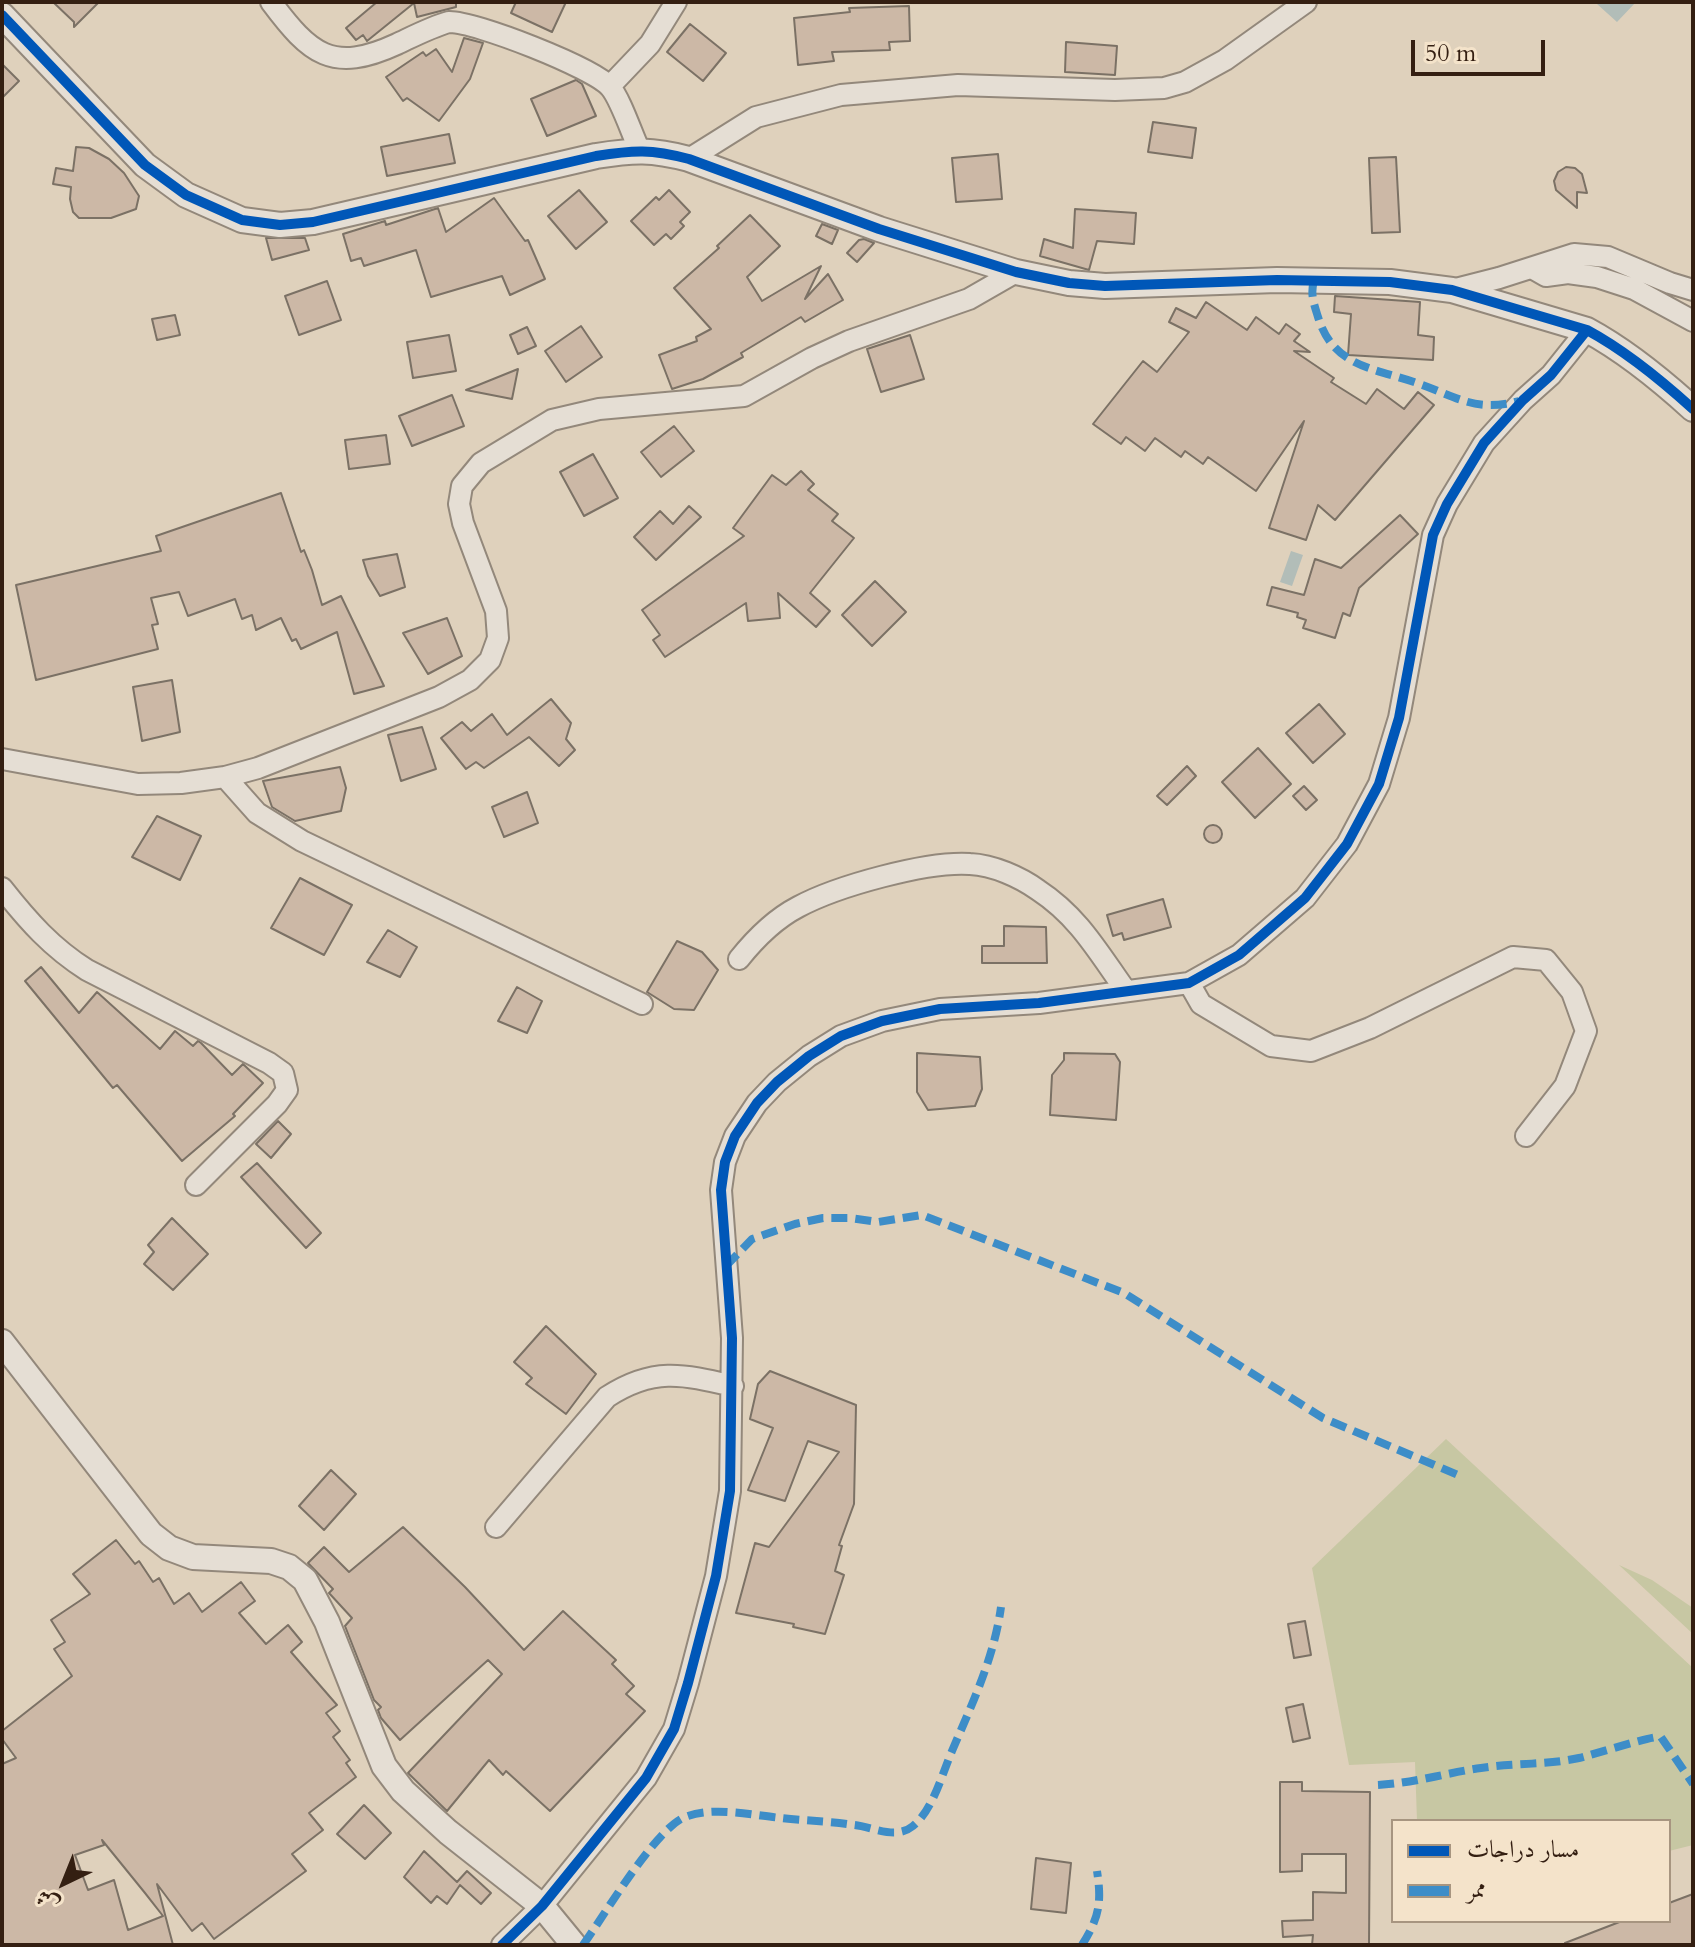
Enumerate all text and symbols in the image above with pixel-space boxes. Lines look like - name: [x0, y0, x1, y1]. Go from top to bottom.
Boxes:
- scale bar: [1415, 24, 1549, 74]
- text: 50 m: [1425, 37, 1476, 70]
- legend: [1391, 1819, 1671, 1923]
- text: مسار دراجات: [1467, 1833, 1579, 1866]
- north arrow: [24, 1843, 104, 1923]
- text: ممر: [1467, 1873, 1486, 1906]
- text: ش: [29, 1882, 66, 1919]

